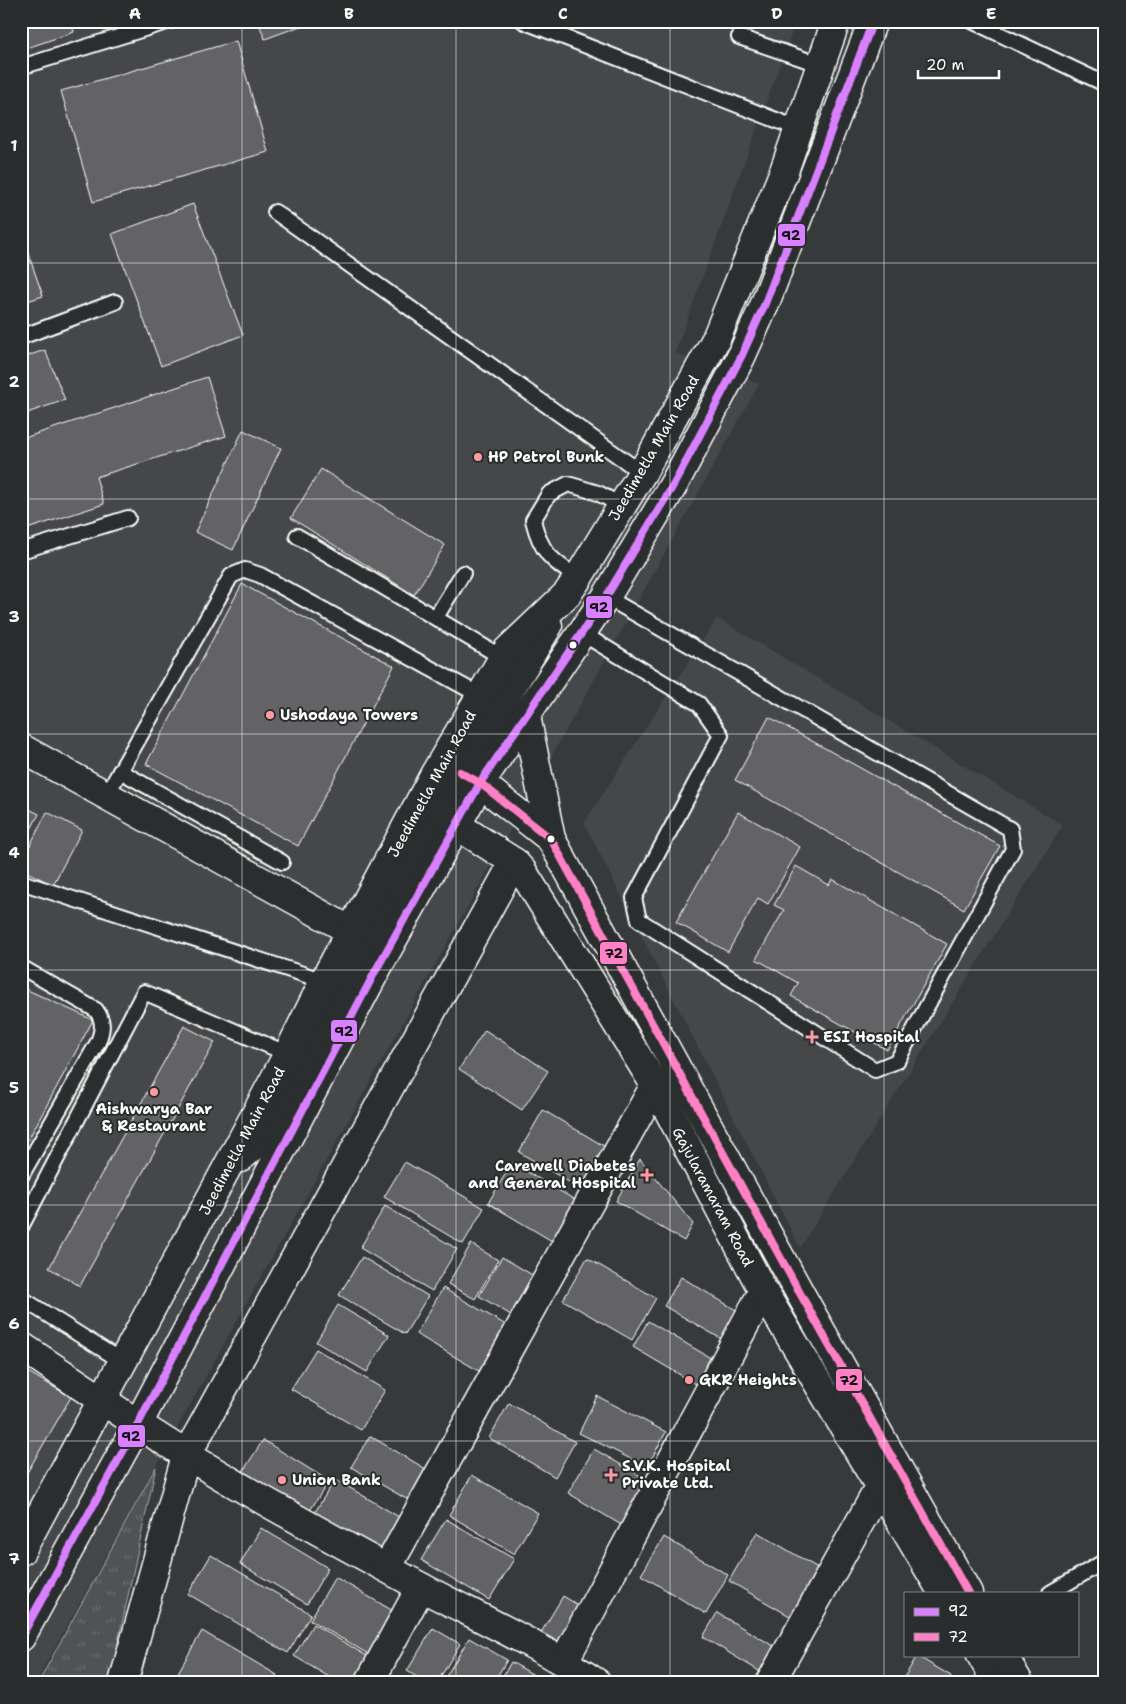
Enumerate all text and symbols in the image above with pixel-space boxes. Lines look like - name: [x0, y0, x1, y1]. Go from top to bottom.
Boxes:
- text: A: [129, 3, 141, 24]
- text: B: [344, 3, 354, 24]
- text: C: [558, 3, 568, 24]
- text: D: [771, 3, 783, 24]
- text: E: [986, 3, 996, 24]
- scale bar: [918, 48, 1000, 80]
- text: 20 m: [926, 55, 965, 75]
- text: 1: [10, 135, 18, 156]
- line badge: 92: [777, 223, 806, 247]
- text: 92: [781, 226, 801, 244]
- text: 2: [8, 371, 20, 392]
- street label: Jeedimetla Main Road: [604, 371, 704, 524]
- place label: HP Petrol Bunk: [488, 447, 605, 467]
- marker: HP Petrol Bunk: [472, 451, 484, 463]
- line badge: 92: [585, 595, 613, 619]
- text: 92: [589, 598, 609, 616]
- text: 3: [8, 606, 20, 627]
- unlabelled marker: [568, 640, 578, 650]
- place label: Ushodaya Towers: [280, 705, 418, 725]
- street label: Jeedimetla Main Road: [383, 707, 481, 861]
- marker: Ushodaya Towers: [264, 709, 276, 721]
- unlabelled marker: [546, 834, 556, 844]
- text: 4: [8, 842, 20, 863]
- line badge: 72: [599, 941, 628, 965]
- text: 72: [605, 944, 624, 962]
- line badge: 92: [330, 1019, 358, 1043]
- text: 92: [334, 1022, 354, 1040]
- place label: ESI Hospital: [823, 1027, 920, 1047]
- marker: ESI Hospital: [805, 1030, 819, 1044]
- street label: Jeedimetla Main Road: [194, 1063, 290, 1219]
- text: 5: [9, 1077, 19, 1098]
- marker: Aishwarya Bar & Restaurant: [148, 1086, 160, 1098]
- place label: Aishwarya Bar & Restaurant: [96, 1099, 212, 1136]
- street label: Gajularamaram Road: [668, 1124, 759, 1271]
- place label: Carewell Diabetes and General Hospital: [468, 1156, 636, 1193]
- marker: Carewell Diabetes and General Hospital: [640, 1168, 654, 1182]
- text: 6: [8, 1313, 20, 1334]
- line badge: 72: [835, 1368, 863, 1392]
- place label: GKR Heights: [699, 1370, 797, 1390]
- text: 72: [840, 1371, 859, 1389]
- marker: GKR Heights: [683, 1374, 695, 1386]
- line badge: 92: [117, 1424, 146, 1448]
- text: 92: [121, 1427, 141, 1445]
- place label: S.V.K. Hospital Private Ltd.: [622, 1456, 731, 1493]
- marker: S.V.K. Hospital Private Ltd.: [604, 1468, 618, 1482]
- place label: Union Bank: [292, 1470, 381, 1490]
- marker: Union Bank: [276, 1474, 288, 1486]
- text: 7: [8, 1548, 20, 1569]
- legend: [904, 1592, 1078, 1656]
- text: 92: [948, 1601, 968, 1621]
- text: 72: [948, 1627, 968, 1647]

